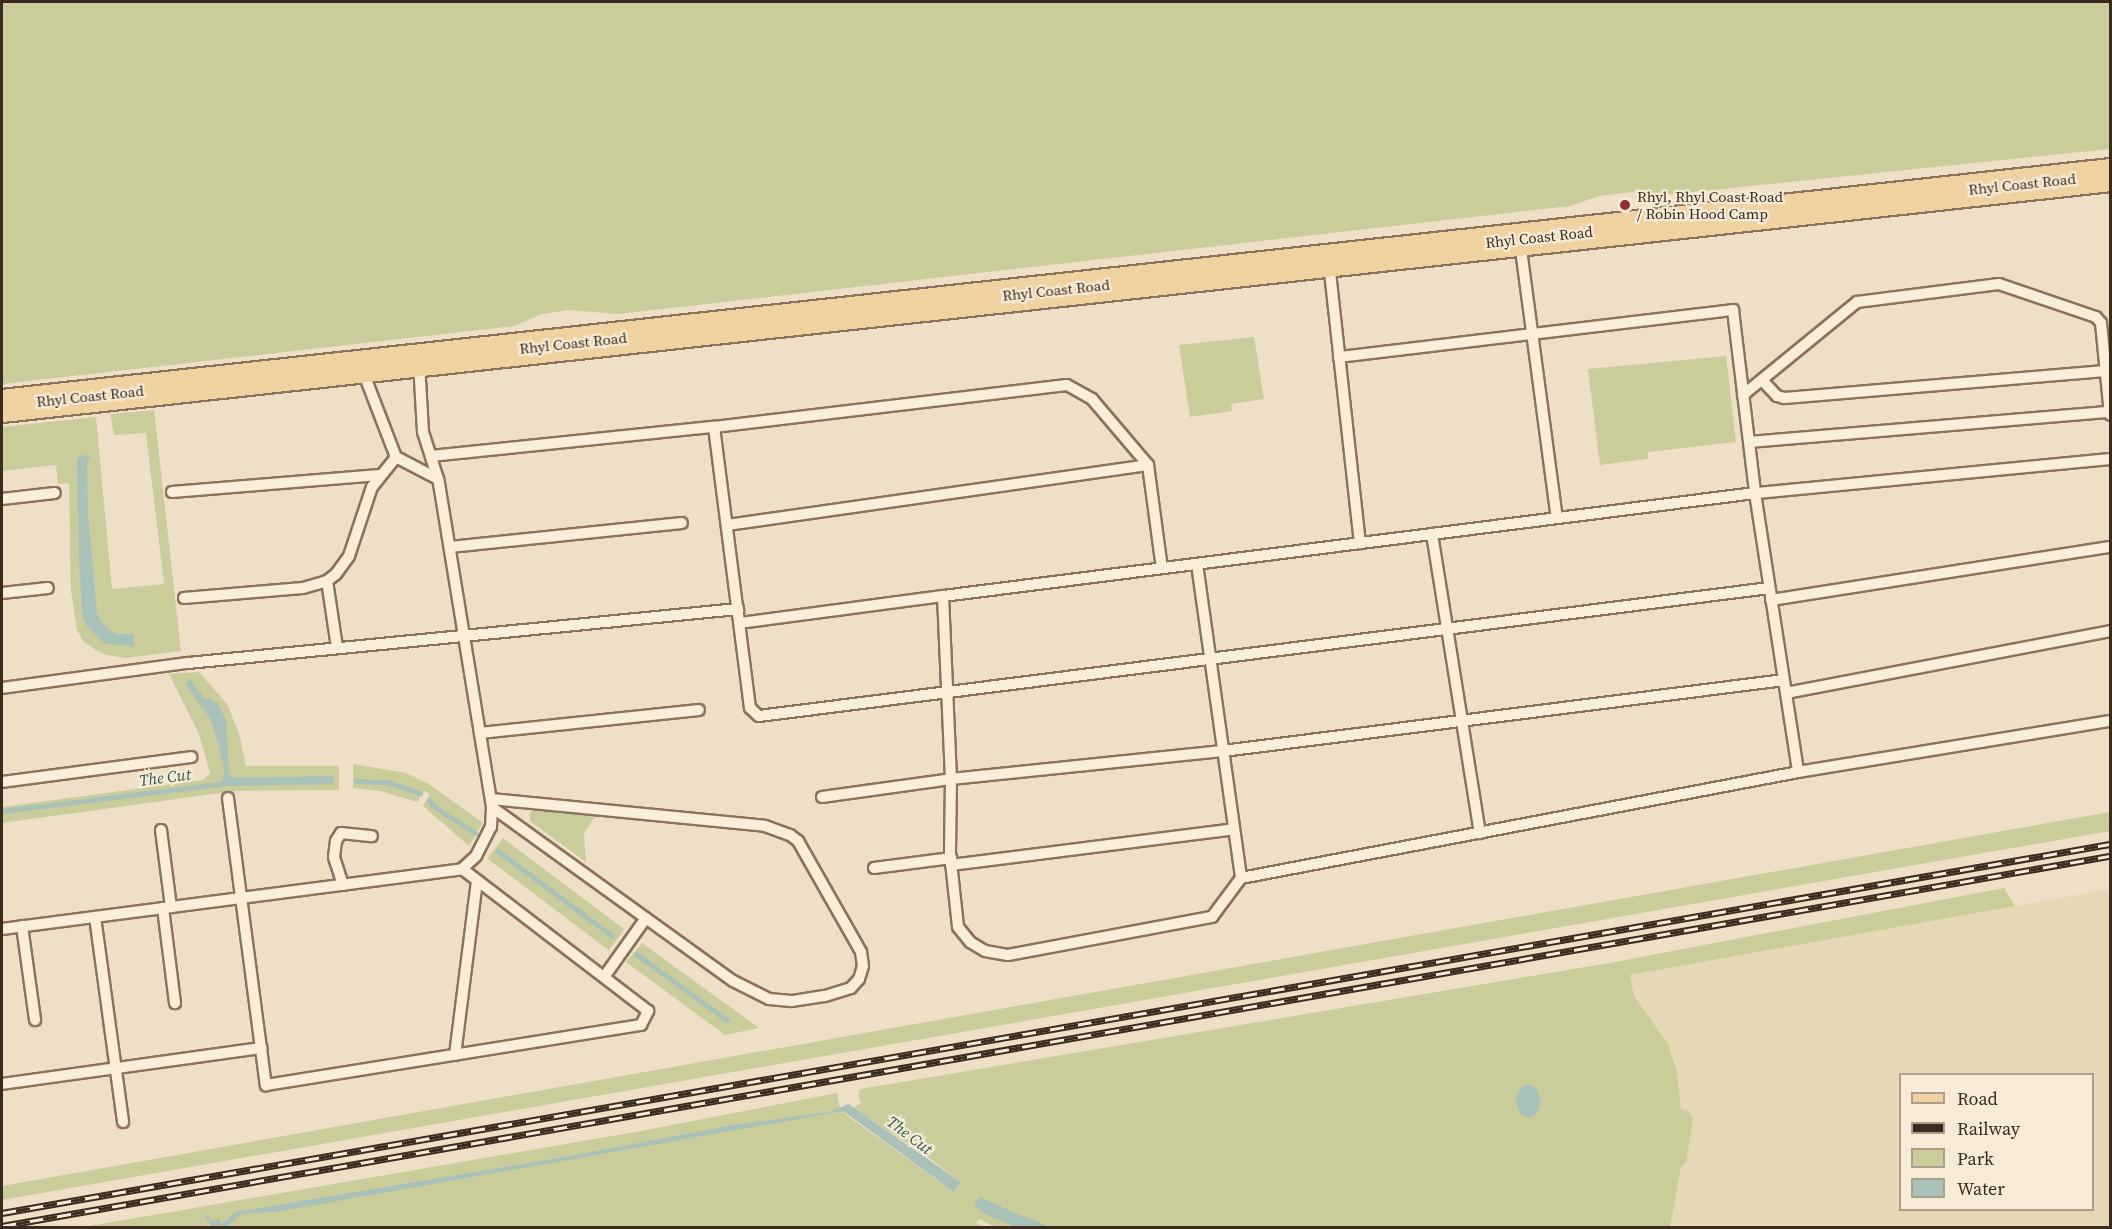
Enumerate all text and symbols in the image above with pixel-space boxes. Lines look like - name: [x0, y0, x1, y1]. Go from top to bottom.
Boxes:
- street label: Rhyl Coast Road: [1967, 169, 2077, 199]
- place label: Rhyl, Rhyl Coast Road / Robin Hood Camp: [1637, 187, 1783, 222]
- marker: Rhyl, Rhyl Coast Road / Robin Hood Camp: [1618, 198, 1632, 212]
- street label: Rhyl Coast Road: [1484, 222, 1594, 252]
- street label: Rhyl Coast Road: [1001, 275, 1111, 305]
- street label: Rhyl Coast Road: [518, 328, 628, 358]
- street label: Rhyl Coast Road: [35, 381, 145, 411]
- water label: The Cut: [138, 764, 192, 790]
- legend: [1899, 1073, 2094, 1211]
- text: Road: [1957, 1086, 1998, 1111]
- water label: The Cut: [884, 1112, 936, 1158]
- text: Railway: [1957, 1116, 2020, 1141]
- text: Park: [1957, 1146, 1994, 1171]
- text: Water: [1957, 1176, 2005, 1201]

